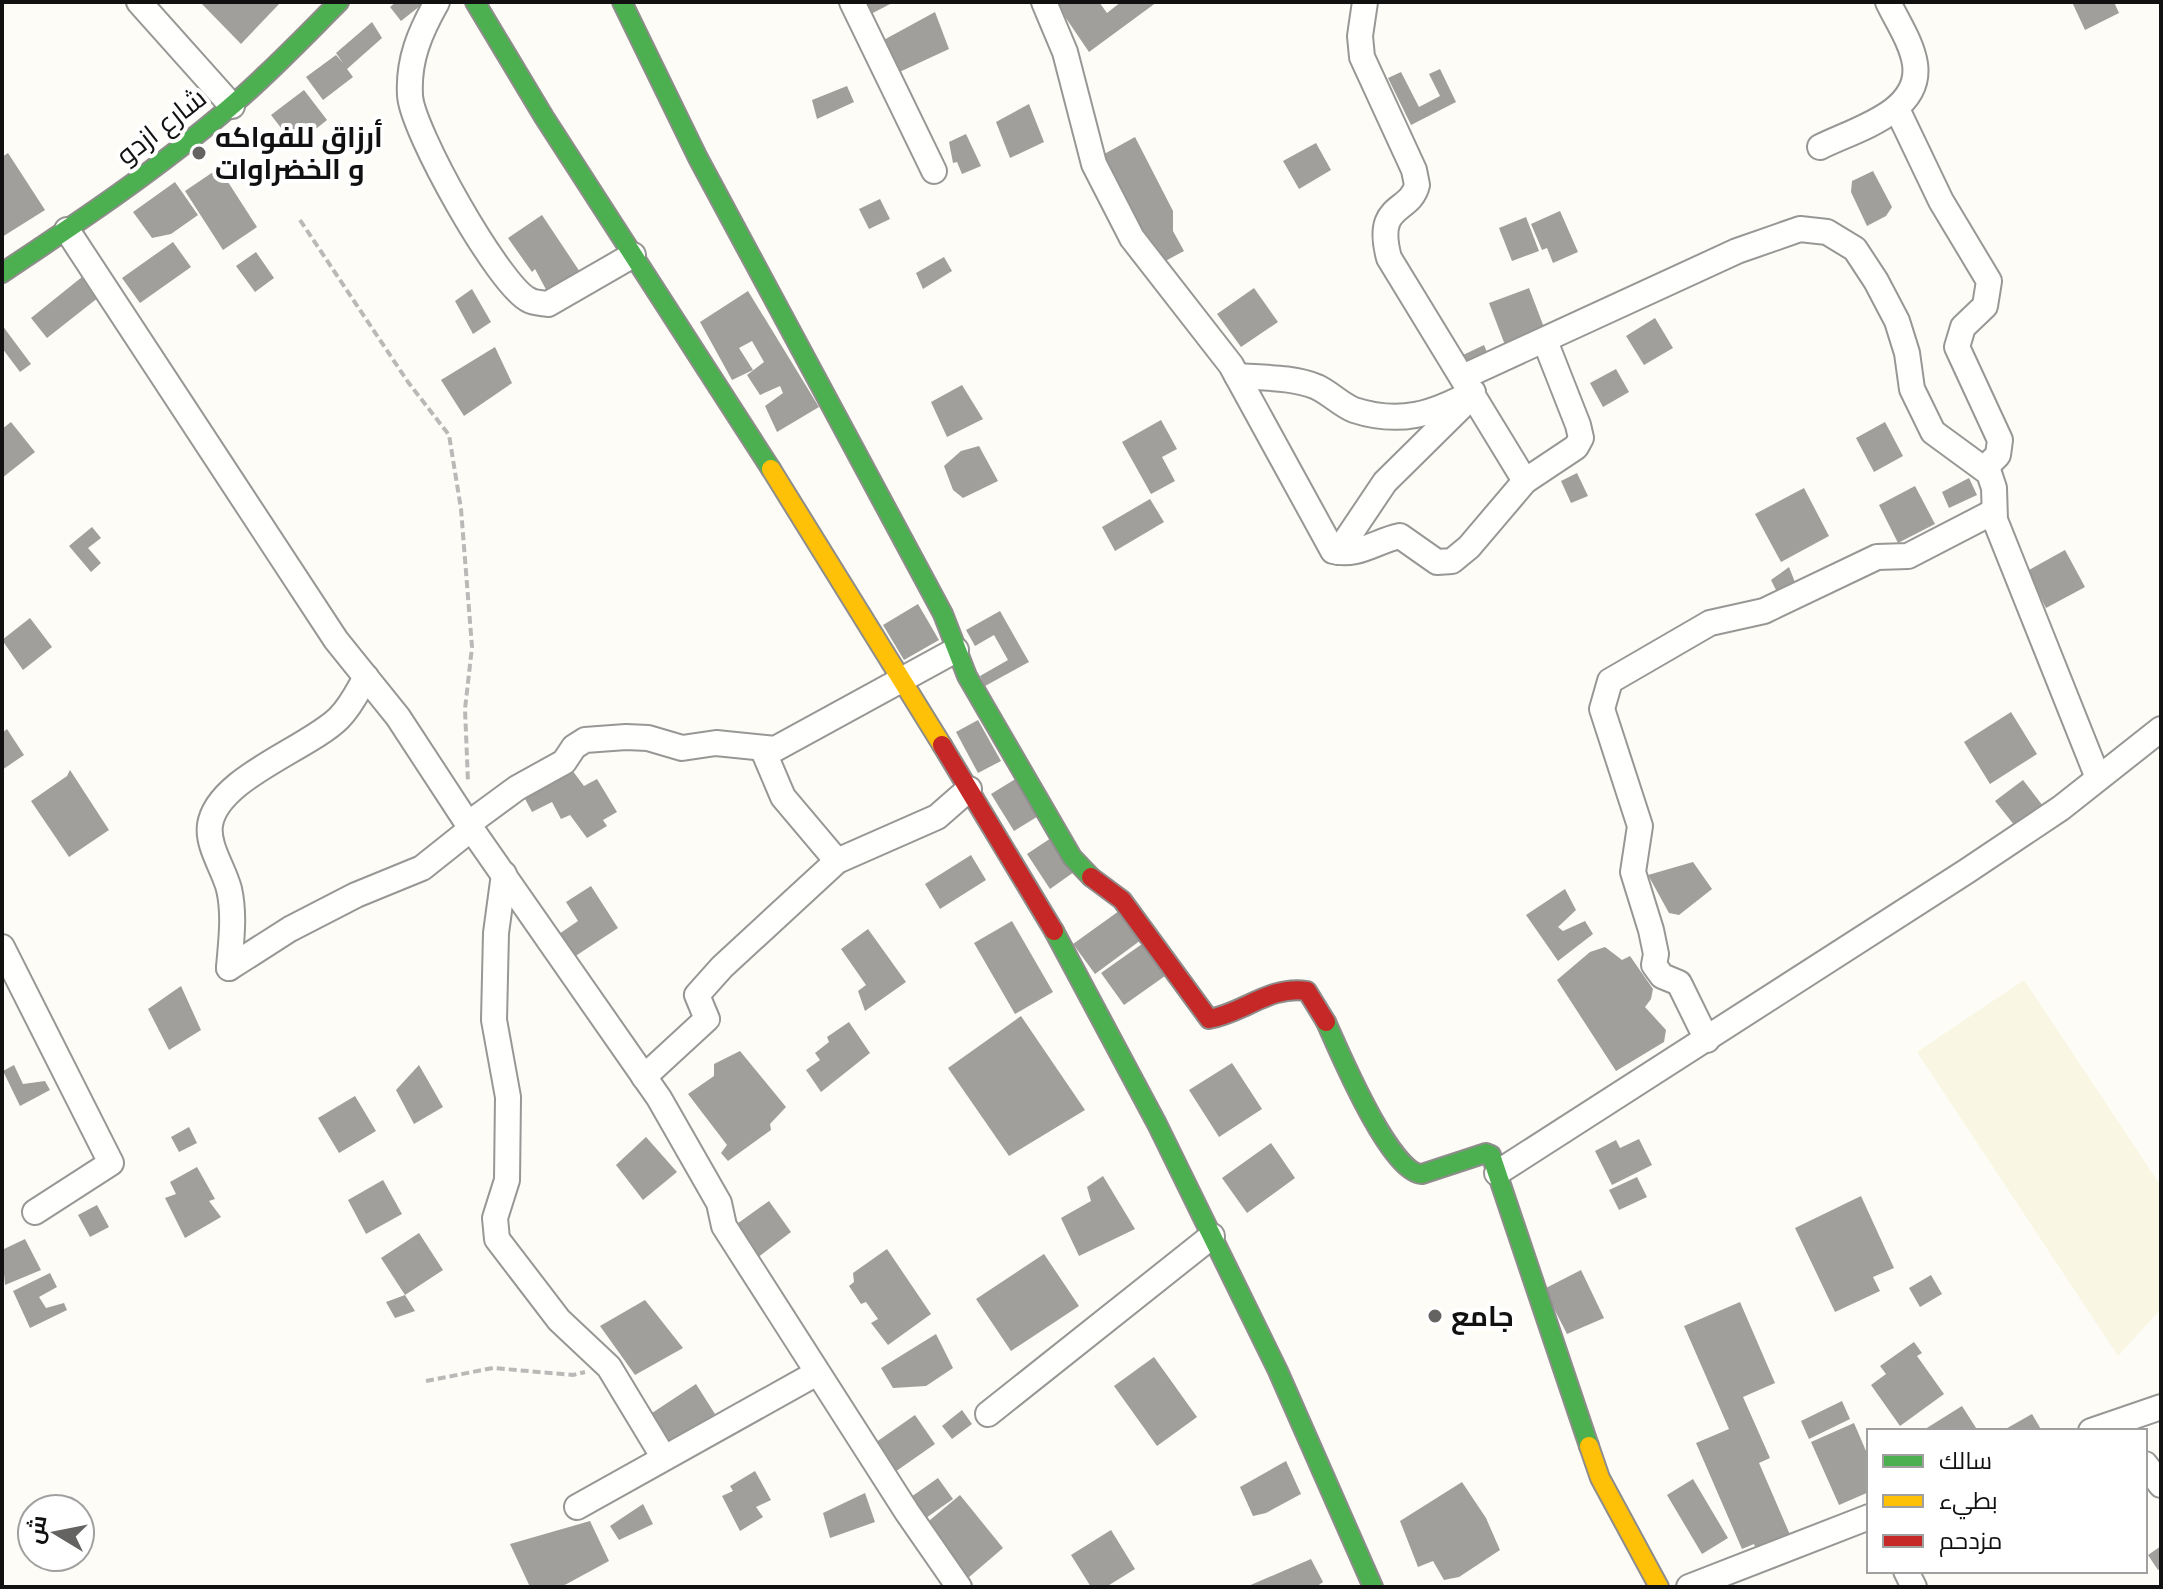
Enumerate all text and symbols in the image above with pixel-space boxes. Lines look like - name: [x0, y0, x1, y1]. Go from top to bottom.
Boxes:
- street label: شارع ازدو: [107, 78, 214, 173]
- place label: أرزاق للفواكه و الخضراوات: [215, 117, 383, 187]
- marker: أرزاق للفواكه و الخضراوات: [190, 144, 208, 162]
- place label: جامع: [1451, 1296, 1514, 1335]
- marker: جامع: [1426, 1307, 1444, 1325]
- legend: [1867, 1429, 2147, 1573]
- text: سالك: [1939, 1443, 1992, 1476]
- text: بطيء: [1939, 1483, 1998, 1520]
- north arrow: [16, 1493, 96, 1573]
- text: ش: [18, 1513, 53, 1546]
- text: مزدحم: [1939, 1523, 2002, 1557]

